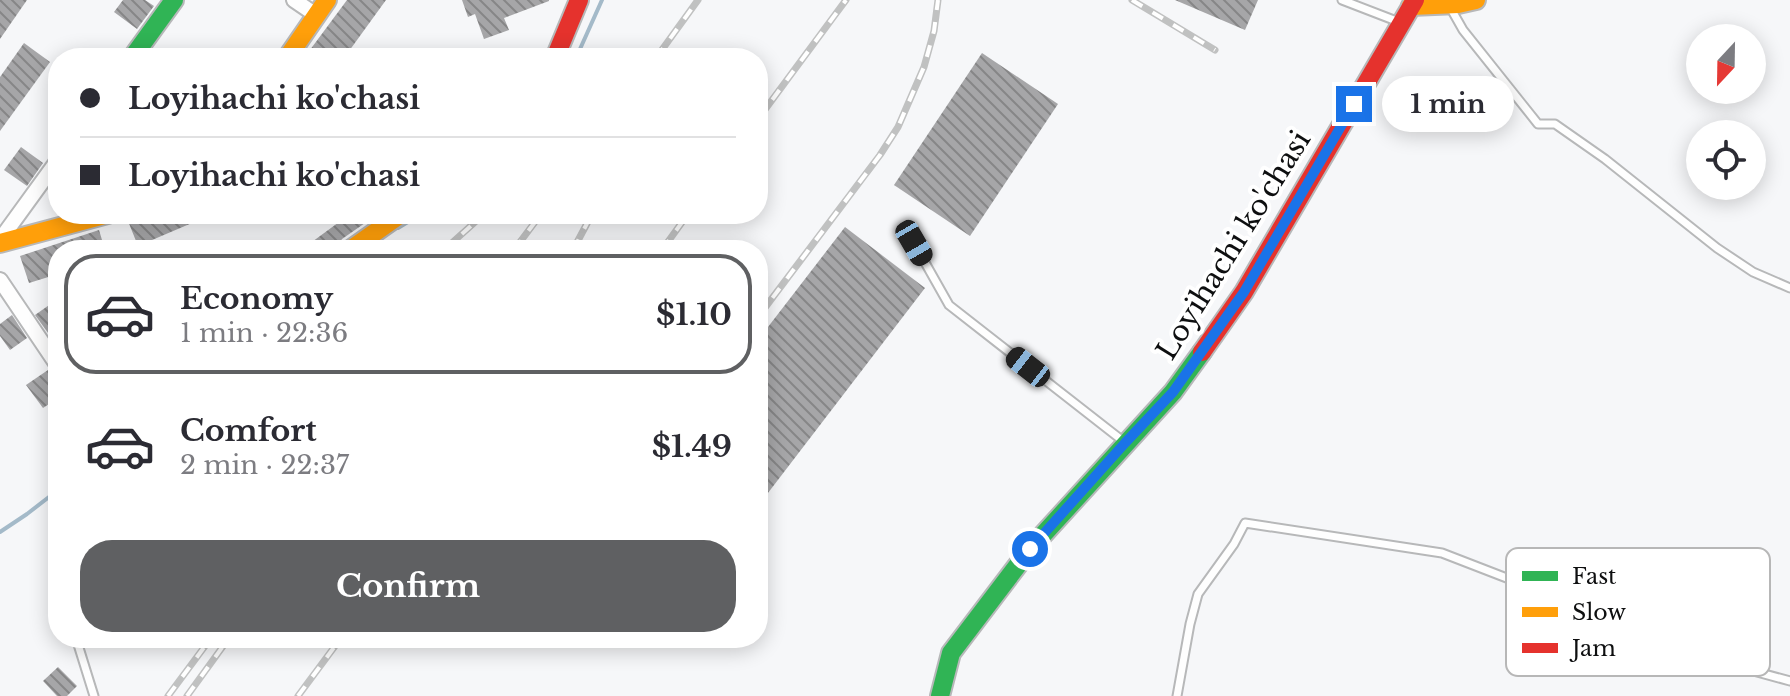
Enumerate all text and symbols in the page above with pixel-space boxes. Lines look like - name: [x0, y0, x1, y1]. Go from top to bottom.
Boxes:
- north arrow: [1686, 24, 1766, 104]
- map controls: [1686, 24, 1766, 200]
- callout: 1 min: [1382, 76, 1514, 132]
- text: Loyihachi ko'chasi: [128, 80, 420, 117]
- route end: [1336, 86, 1372, 122]
- text: 1 min: [1410, 88, 1486, 120]
- button: locate: [1686, 120, 1766, 200]
- street label: Loyihachi ko'chasi: [1149, 124, 1318, 366]
- text: Loyihachi ko'chasi: [128, 157, 420, 194]
- car: [892, 216, 936, 270]
- icon: car: [84, 278, 156, 350]
- text: Economy: [180, 280, 333, 317]
- text: $1.10: [656, 296, 732, 333]
- text: 1 min · 22:36: [180, 317, 348, 349]
- car: [1002, 343, 1054, 391]
- icon: car: [84, 410, 156, 482]
- text: Comfort: [180, 412, 317, 449]
- text: $1.49: [652, 428, 732, 465]
- text: 2 min · 22:37: [180, 449, 349, 481]
- route start: [1012, 531, 1048, 567]
- button: Confirm: [80, 540, 736, 632]
- legend: [1506, 548, 1770, 676]
- text: Fast: [1572, 563, 1617, 590]
- text: Slow: [1572, 599, 1626, 626]
- text: Jam: [1569, 635, 1616, 662]

